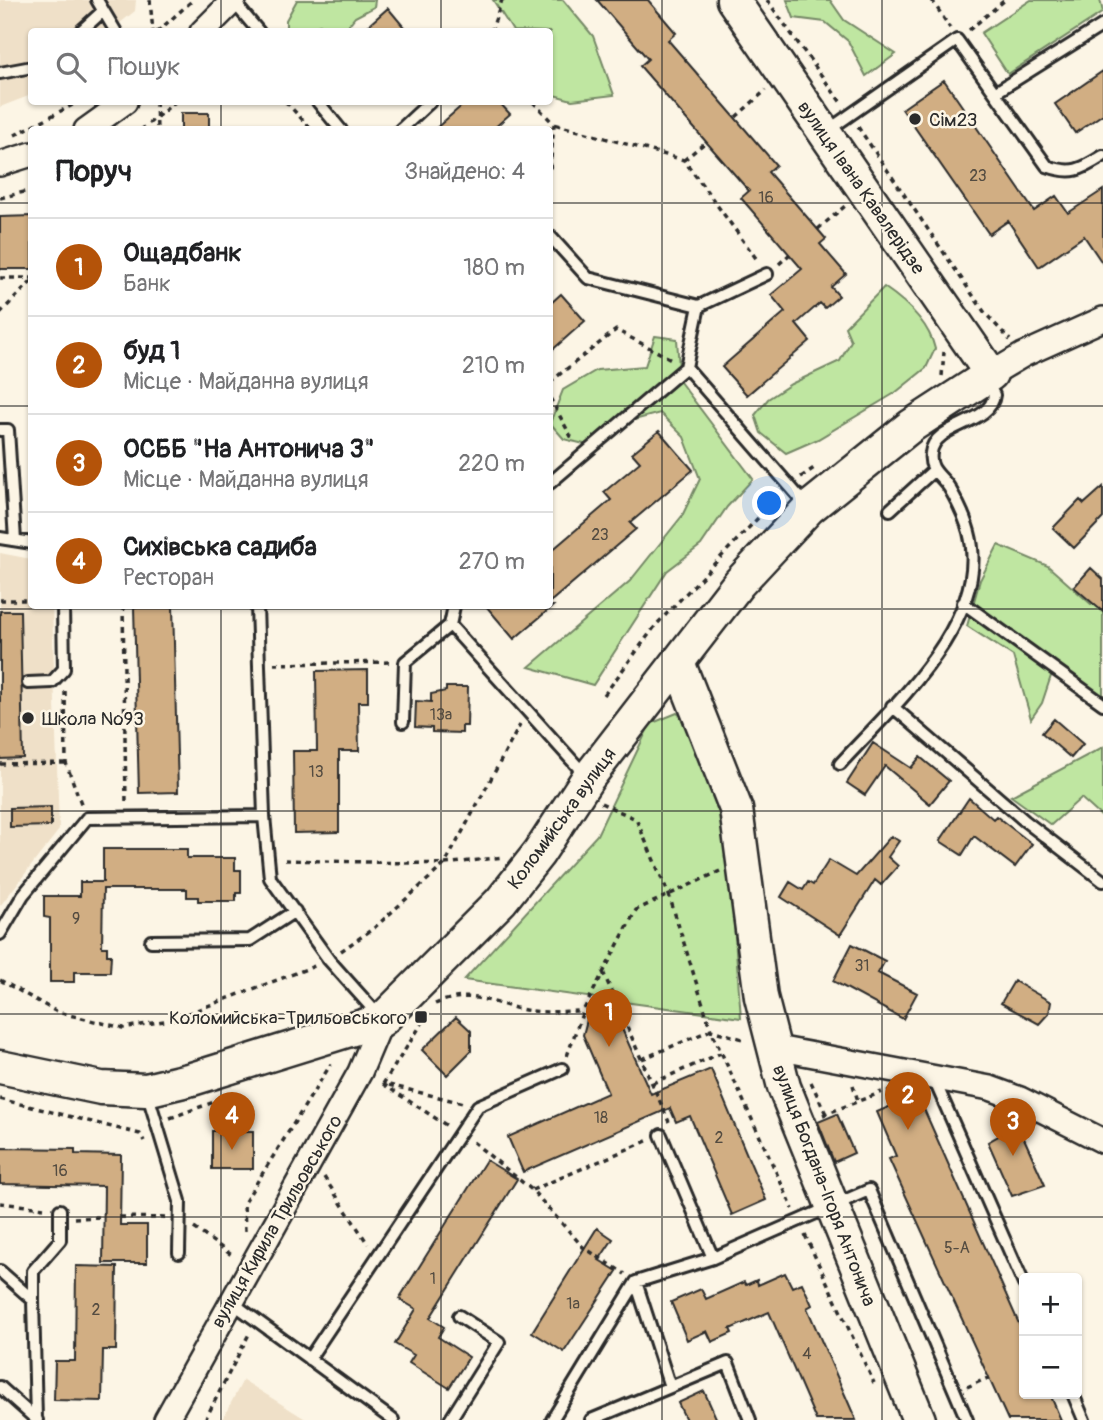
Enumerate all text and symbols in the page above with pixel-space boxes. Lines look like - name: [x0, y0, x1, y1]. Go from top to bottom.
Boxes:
- search box: [28, 28, 553, 105]
- icon: search: [52, 48, 90, 86]
- text: Пошук: [108, 51, 181, 83]
- street label: вулиця Івана Кавалерідзе: [792, 96, 931, 280]
- place label: Сім23: [929, 108, 977, 132]
- marker: Сім23: [907, 111, 923, 127]
- text: Поруч: [56, 153, 132, 190]
- text: Знайдено: 4: [405, 157, 525, 186]
- house number: 23: [969, 166, 987, 186]
- house number: 16: [758, 188, 774, 208]
- text: Ощадбанк: [123, 237, 242, 269]
- text: 1: [75, 253, 84, 282]
- text: 180 m: [463, 253, 525, 282]
- text: Банк: [123, 269, 171, 298]
- text: буд 1: [123, 335, 180, 367]
- text: 2: [73, 351, 85, 380]
- text: 210 m: [462, 351, 525, 380]
- text: Місце · Майданна вулиця: [123, 367, 369, 396]
- text: ОСББ "На Антонича 3": [123, 433, 374, 465]
- text: 3: [73, 449, 85, 478]
- text: 220 m: [458, 449, 525, 478]
- text: Місце · Майданна вулиця: [123, 465, 369, 494]
- your location: [752, 486, 786, 520]
- house number: 23: [591, 525, 609, 545]
- text: Сихівська садиба: [123, 531, 317, 563]
- text: 4: [72, 547, 86, 576]
- text: 270 m: [459, 547, 525, 576]
- text: Ресторан: [123, 563, 214, 592]
- house number: 13а: [430, 705, 452, 725]
- place label: Школа №93: [42, 707, 144, 731]
- marker: Школа №93: [20, 710, 36, 726]
- street label: Коломийська вулиця: [502, 743, 621, 894]
- house number: 13: [308, 762, 324, 782]
- house number: 9: [72, 909, 80, 929]
- house number: 31: [854, 956, 870, 976]
- pin: 1: [586, 989, 632, 1047]
- place label: Коломийська-Трильовського: [169, 1006, 407, 1030]
- marker: Коломийська-Трильовського: [413, 1009, 429, 1025]
- street label: вулиця Богдана-Ігоря Антонича: [767, 1061, 881, 1310]
- pin: 2: [885, 1072, 931, 1130]
- pin: 4: [209, 1092, 255, 1150]
- pin: 3: [990, 1098, 1036, 1156]
- house number: 18: [594, 1108, 608, 1128]
- street label: вулиця Кирила Трильовського: [206, 1111, 348, 1332]
- house number: 2: [715, 1128, 724, 1148]
- house number: 16: [52, 1161, 68, 1181]
- house number: 5-А: [944, 1238, 970, 1258]
- house number: 1: [430, 1269, 436, 1289]
- map controls: [1019, 1273, 1082, 1399]
- button: +: [1019, 1273, 1082, 1336]
- house number: 1а: [566, 1294, 580, 1314]
- house number: 2: [92, 1300, 101, 1320]
- button: −: [1019, 1336, 1082, 1399]
- house number: 4: [802, 1344, 812, 1364]

